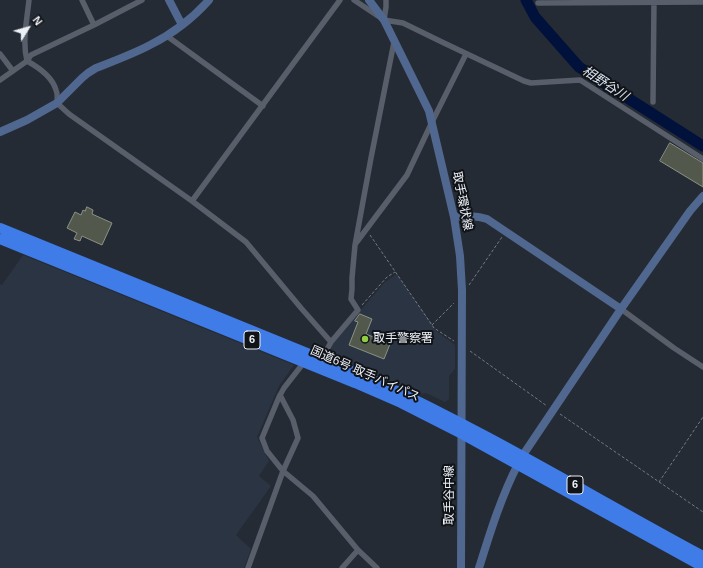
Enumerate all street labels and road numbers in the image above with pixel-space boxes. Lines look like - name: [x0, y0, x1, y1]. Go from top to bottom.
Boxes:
- street label: 取手環状線: [449, 170, 475, 232]
- road number: 6: [244, 331, 260, 349]
- street label: 国道6号 取手バイパス: [308, 343, 422, 405]
- street label: 取手谷中線: [443, 465, 457, 525]
- road number: 6: [567, 476, 583, 494]

